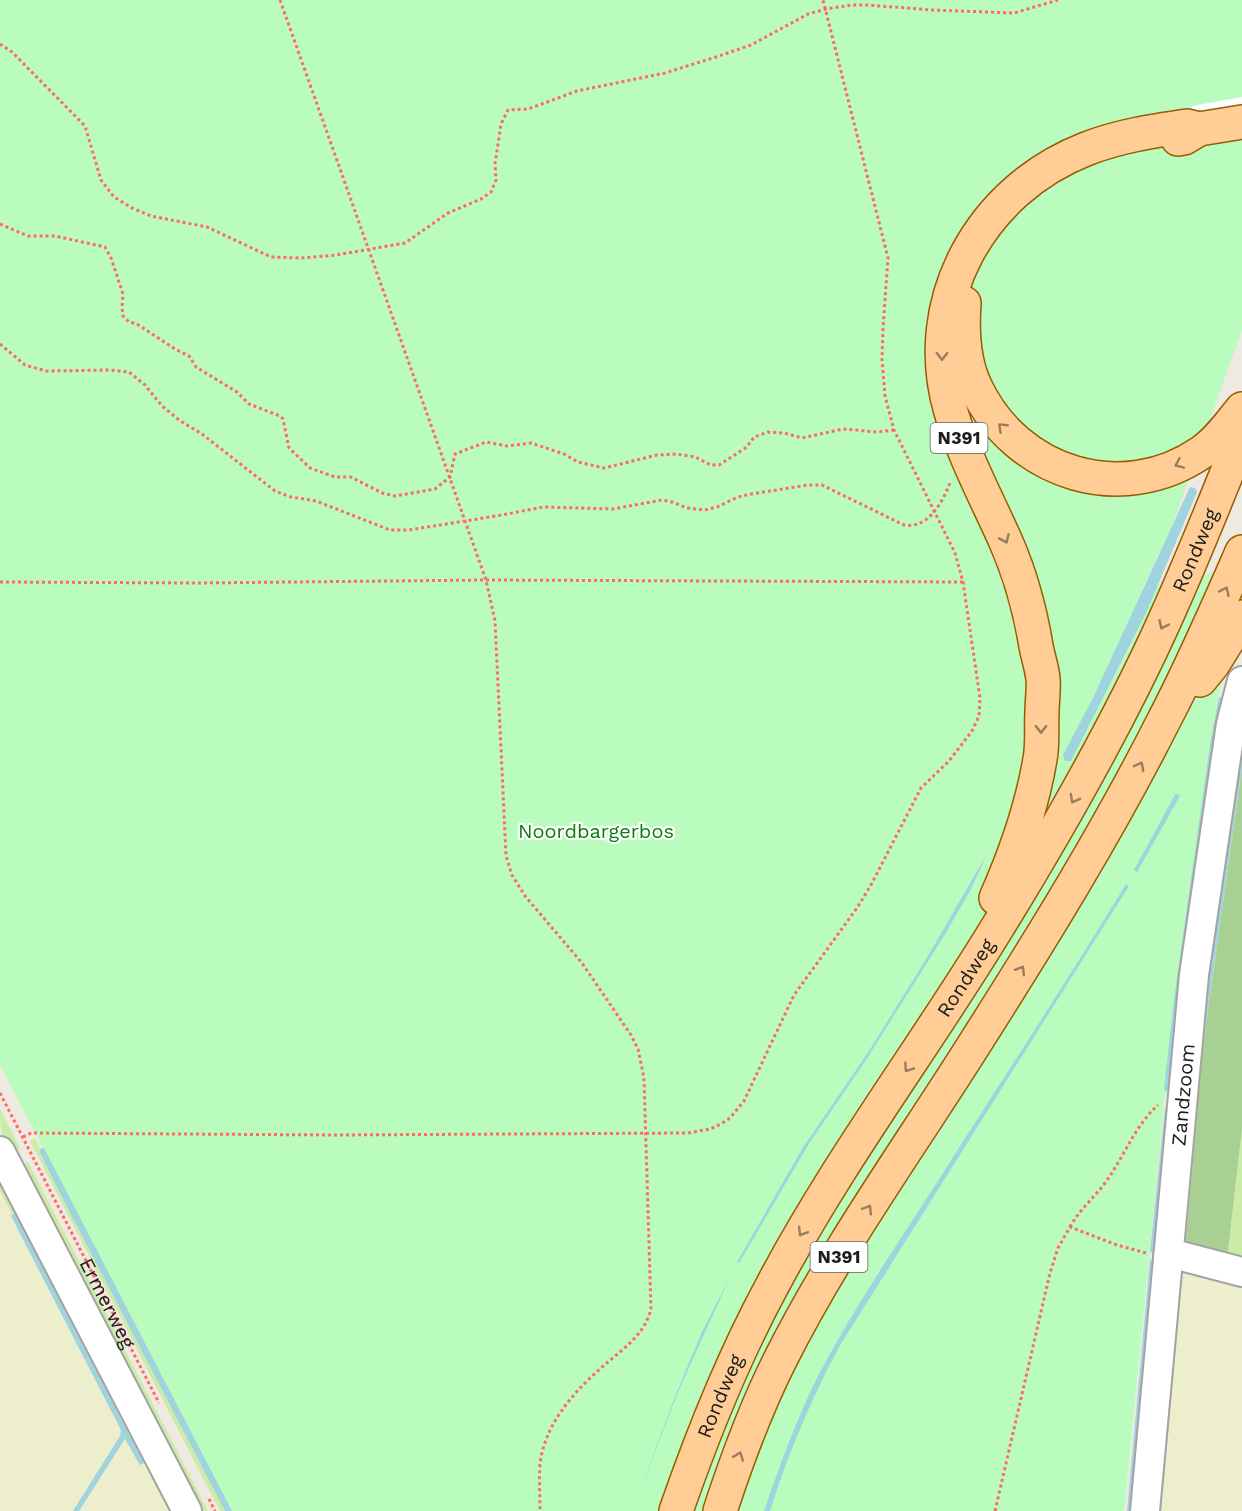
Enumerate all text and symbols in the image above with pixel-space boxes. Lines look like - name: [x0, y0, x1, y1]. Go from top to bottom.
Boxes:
- one-way arrow: [936, 352, 948, 361]
- road number: N391: [930, 423, 988, 453]
- one-way arrow: [998, 423, 1009, 434]
- one-way arrow: [1175, 457, 1186, 469]
- street label: Rondweg: [1167, 504, 1223, 596]
- one-way arrow: [998, 533, 1010, 544]
- one-way arrow: [1217, 587, 1229, 598]
- one-way arrow: [1158, 618, 1170, 629]
- one-way arrow: [1035, 724, 1048, 733]
- one-way arrow: [1133, 761, 1144, 772]
- one-way arrow: [1070, 792, 1081, 803]
- park label: Noordbargerbos: [518, 819, 674, 843]
- street label: Rondweg: [932, 934, 1000, 1022]
- one-way arrow: [1013, 966, 1025, 976]
- street label: Zandzoom: [1166, 1043, 1200, 1147]
- one-way arrow: [904, 1061, 915, 1072]
- one-way arrow: [861, 1205, 872, 1216]
- one-way arrow: [798, 1226, 810, 1236]
- road number: N391: [810, 1242, 868, 1272]
- street label: Ermerweg: [75, 1254, 141, 1353]
- street label: Rondweg: [692, 1350, 748, 1441]
- one-way arrow: [732, 1451, 744, 1462]

